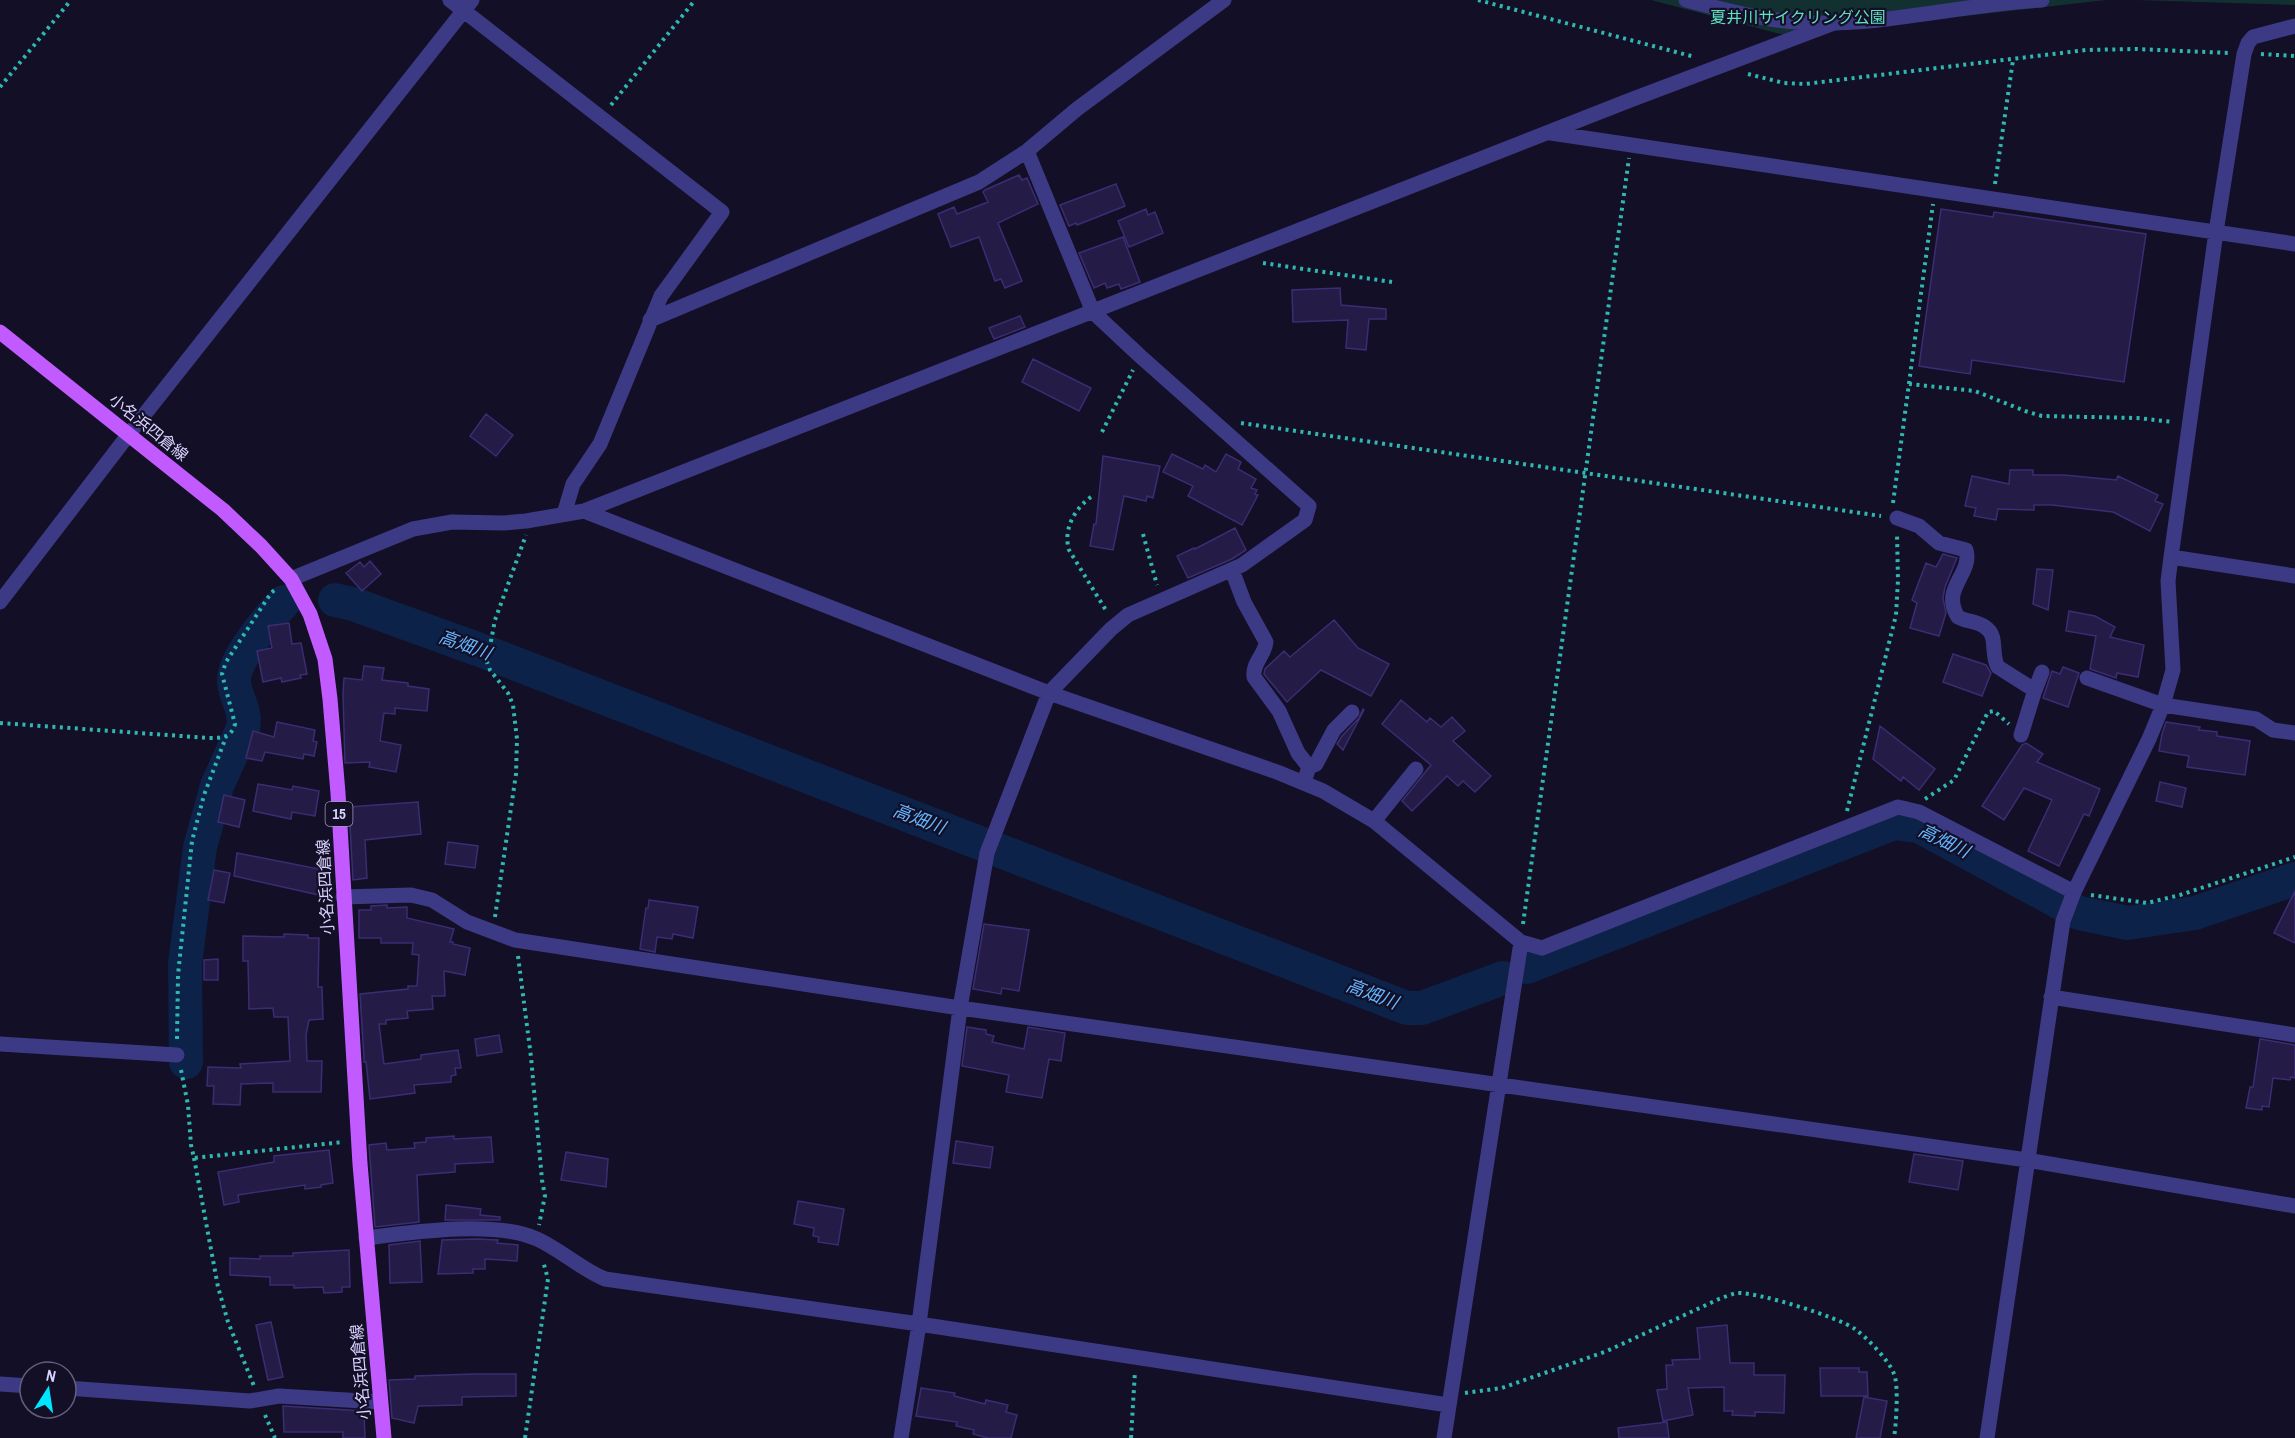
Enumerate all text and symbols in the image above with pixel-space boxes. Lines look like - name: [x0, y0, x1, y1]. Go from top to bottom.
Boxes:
- park label: 夏井川サイクリング公園: [1710, 6, 1886, 28]
- street label: 小名浜四倉線: [105, 388, 193, 466]
- water label: 高畑川: [436, 624, 497, 666]
- water label: 高畑川: [889, 797, 951, 841]
- road number: 15: [326, 802, 352, 826]
- water label: 高畑川: [1914, 817, 1976, 864]
- street label: 小名浜四倉線: [312, 838, 338, 936]
- water label: 高畑川: [1342, 972, 1404, 1016]
- street label: 小名浜四倉線: [345, 1323, 375, 1421]
- north arrow: [18, 1360, 78, 1420]
- text: N: [44, 1364, 58, 1387]

